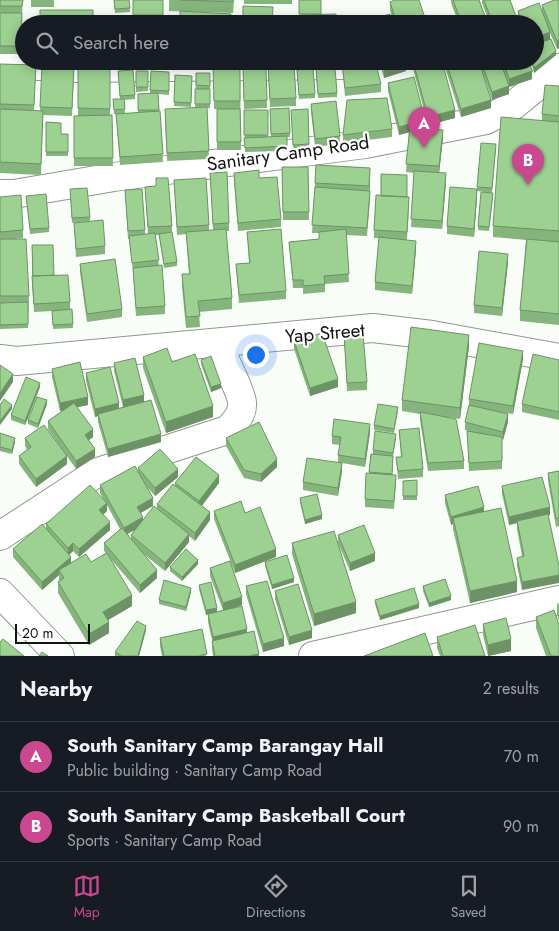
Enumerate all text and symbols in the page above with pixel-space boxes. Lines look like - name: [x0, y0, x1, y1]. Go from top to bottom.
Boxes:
- search box: [15, 15, 544, 70]
- icon: search: [33, 29, 61, 57]
- text: Search here: [73, 29, 169, 56]
- pin: A: [408, 107, 440, 148]
- street label: Sanitary Camp Road: [205, 128, 371, 178]
- pin: B: [512, 144, 544, 185]
- street label: Yap Street: [284, 316, 366, 350]
- your location: [243, 342, 269, 368]
- scale bar: [15, 621, 90, 644]
- text: 20 m: [22, 623, 54, 643]
- text: Nearby: [20, 674, 92, 704]
- text: 2 results: [483, 677, 539, 700]
- text: South Sanitary Camp Barangay Hall: [67, 732, 383, 759]
- text: A: [30, 745, 42, 768]
- text: 70 m: [504, 745, 539, 768]
- text: Public building · Sanitary Camp Road: [67, 759, 322, 782]
- text: South Sanitary Camp Basketball Court: [67, 802, 405, 829]
- text: B: [31, 815, 41, 838]
- text: 90 m: [503, 815, 539, 838]
- text: Sports · Sanitary Camp Road: [67, 829, 262, 852]
- tab: Map: [73, 872, 101, 922]
- tab: Directions: [246, 872, 305, 922]
- tab: Saved: [451, 872, 486, 922]

